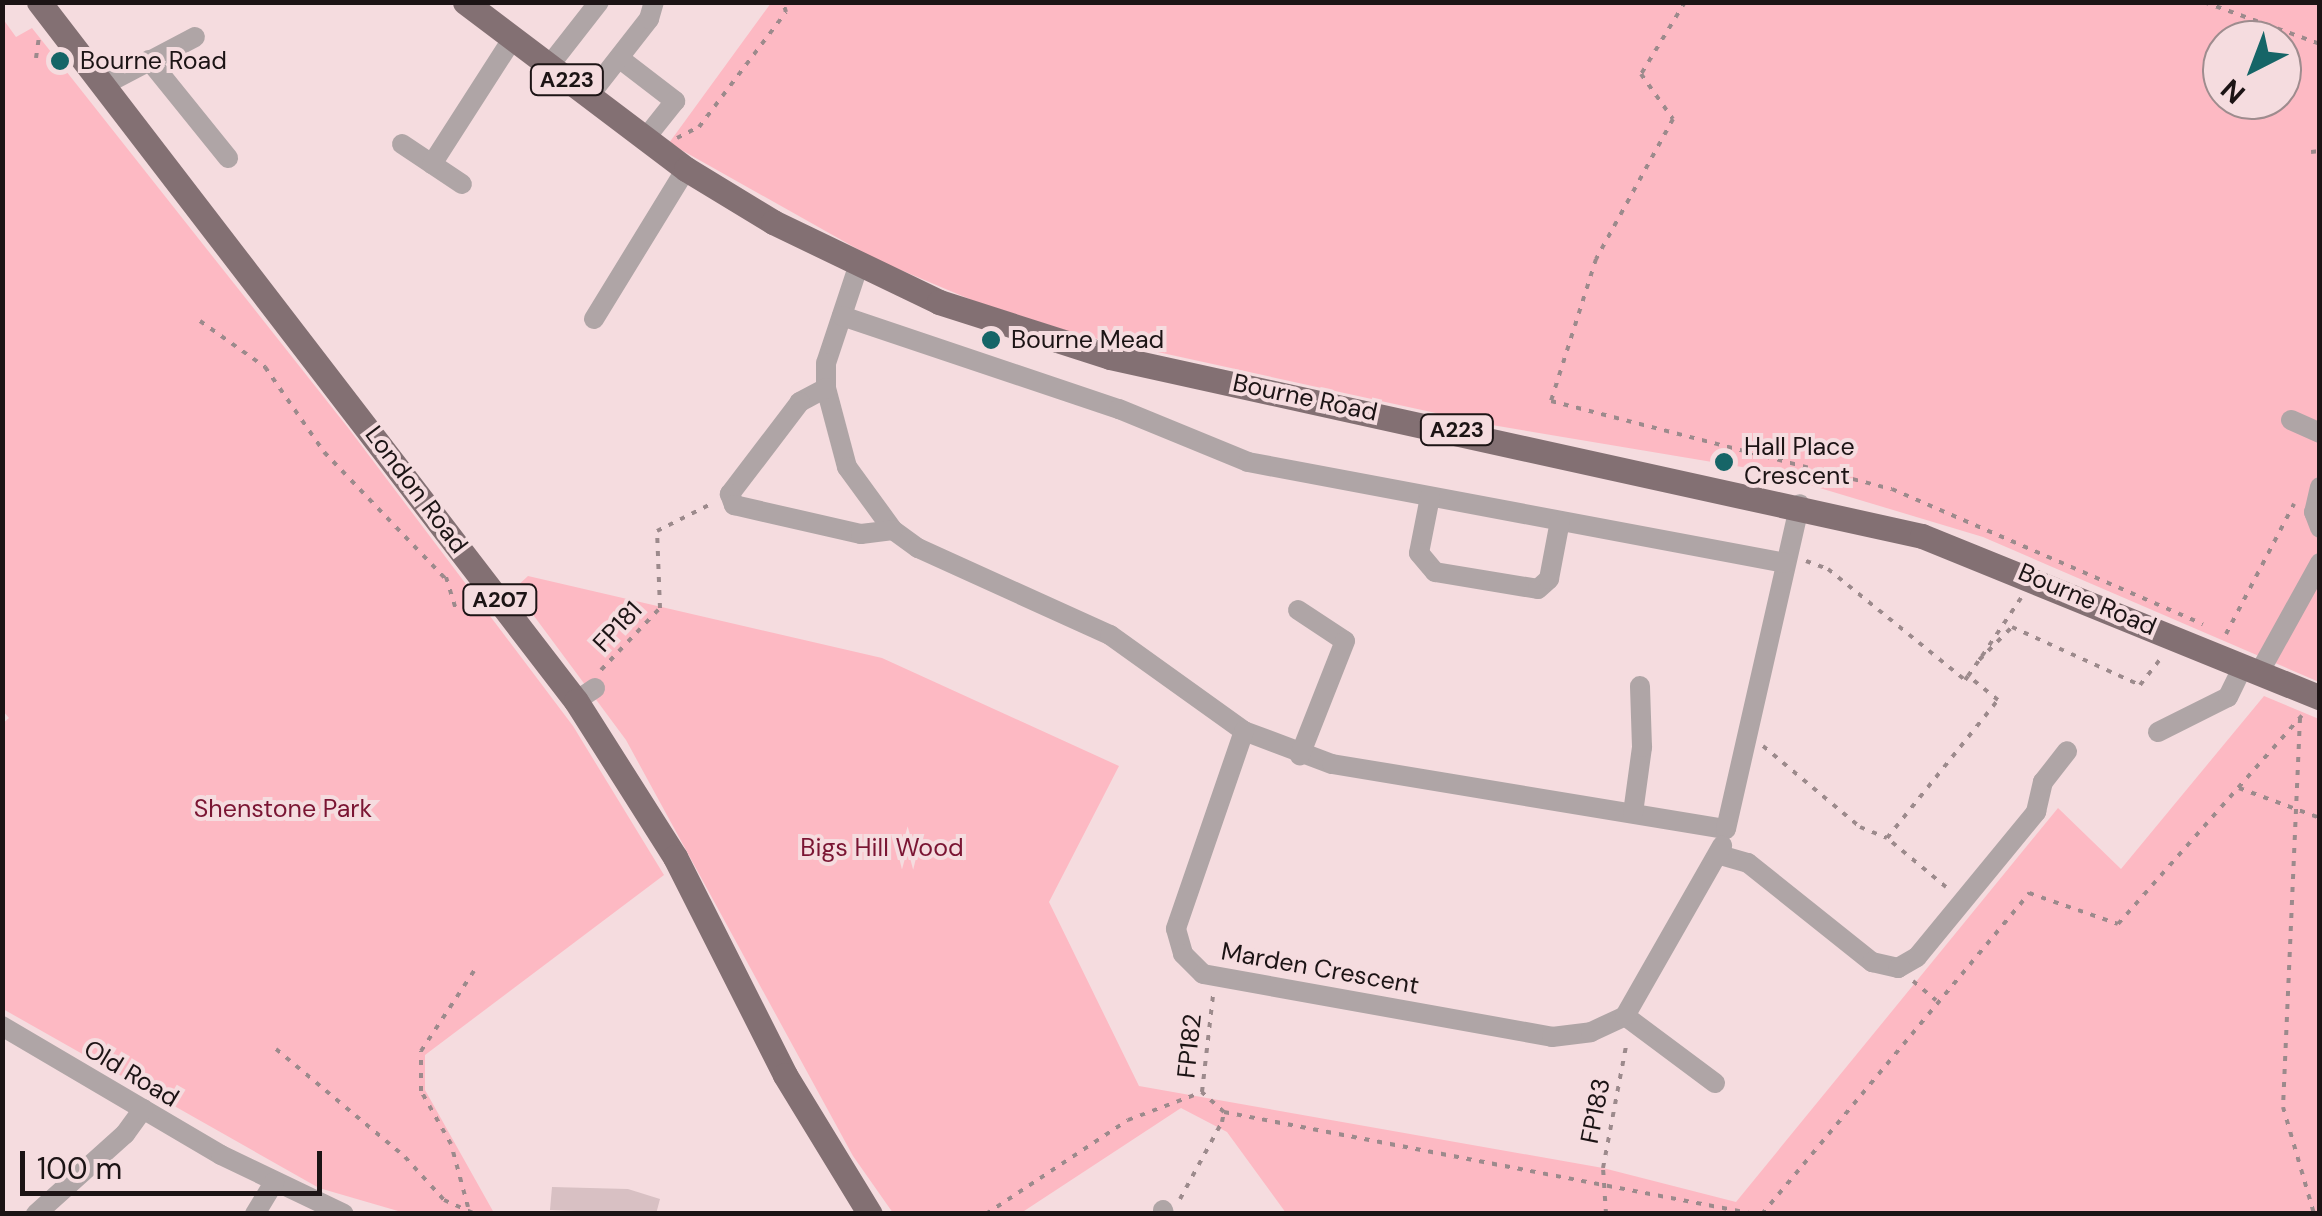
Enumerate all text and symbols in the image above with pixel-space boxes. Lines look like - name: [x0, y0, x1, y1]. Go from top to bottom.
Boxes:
- north arrow: [2202, 20, 2302, 120]
- place label: Bourne Road: [80, 46, 227, 76]
- marker: Bourne Road: [49, 50, 71, 72]
- road number: A223: [530, 63, 604, 97]
- text: N: [2213, 71, 2253, 112]
- place label: Bourne Mead: [1011, 325, 1164, 355]
- marker: Bourne Mead: [980, 329, 1002, 351]
- street label: Bourne Road: [1230, 368, 1380, 428]
- road number: A223: [1420, 413, 1494, 447]
- street label: London Road: [358, 420, 474, 560]
- place label: Hall Place Crescent: [1744, 433, 1855, 492]
- marker: Hall Place Crescent: [1713, 451, 1735, 473]
- street label: Bourne Road: [2014, 557, 2160, 643]
- road number: A207: [460, 583, 540, 617]
- street label: FP181: [587, 595, 649, 659]
- park label: Shenstone Park: [194, 794, 372, 824]
- park label: Bigs Hill Wood: [800, 833, 964, 863]
- street label: Marden Crescent: [1219, 937, 1421, 1001]
- street label: FP182: [1172, 1012, 1208, 1080]
- street label: Old Road: [78, 1034, 184, 1114]
- street label: FP183: [1575, 1076, 1617, 1146]
- scale bar: [25, 1131, 328, 1193]
- text: 100 m: [37, 1149, 122, 1188]

